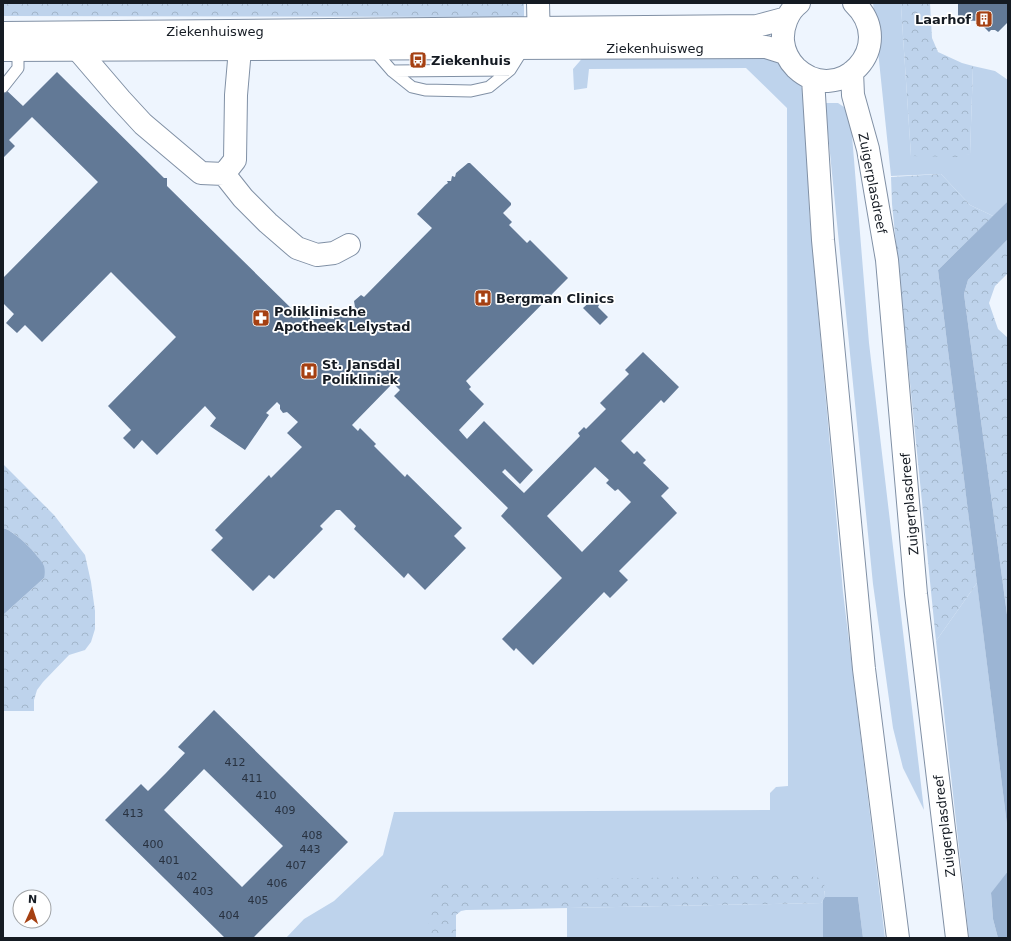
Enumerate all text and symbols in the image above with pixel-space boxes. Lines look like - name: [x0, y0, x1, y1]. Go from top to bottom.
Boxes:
- building icon: Laarhof: [974, 9, 994, 29]
- place label: Laarhof: [915, 12, 971, 27]
- street label: Ziekenhuisweg: [166, 24, 264, 39]
- street label: Ziekenhuisweg: [606, 41, 704, 56]
- bus stop icon: Ziekenhuis: [408, 50, 428, 70]
- place label: Ziekenhuis: [431, 53, 511, 68]
- street label: Zuigerplasdreef: [855, 131, 890, 235]
- hospital icon: Bergman Clinics: [473, 288, 493, 308]
- place label: Bergman Clinics: [496, 291, 614, 306]
- place label: Poliklinische Apotheek Lelystad: [274, 304, 411, 334]
- pharmacy icon: Poliklinische Apotheek Lelystad: [251, 308, 271, 328]
- place label: St. Jansdal Polikliniek: [322, 357, 400, 387]
- hospital icon: St. Jansdal Polikliniek: [299, 361, 319, 381]
- street label: Zuigerplasdreef: [898, 452, 921, 556]
- house number: 412: [225, 756, 246, 769]
- house number: 411: [242, 772, 263, 785]
- street label: Zuigerplasdreef: [931, 774, 958, 878]
- house number: 410: [256, 789, 277, 802]
- house number: 409: [275, 804, 296, 817]
- house number: 413: [123, 807, 144, 820]
- house number: 408: [302, 829, 323, 842]
- house number: 400: [143, 838, 164, 851]
- house number: 443: [300, 843, 321, 856]
- house number: 401: [159, 854, 180, 867]
- house number: 407: [286, 859, 307, 872]
- house number: 402: [177, 870, 198, 883]
- house number: 406: [267, 877, 288, 890]
- house number: 403: [193, 885, 214, 898]
- north arrow: [12, 889, 52, 929]
- text: N: [28, 893, 37, 906]
- house number: 405: [248, 894, 269, 907]
- house number: 404: [219, 909, 240, 922]

